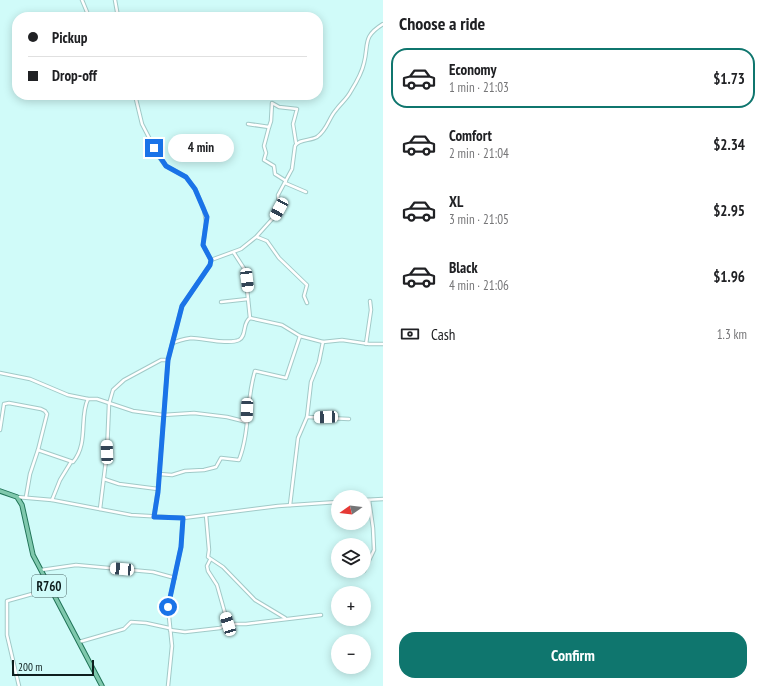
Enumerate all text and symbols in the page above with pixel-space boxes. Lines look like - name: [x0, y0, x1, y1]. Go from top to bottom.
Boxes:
- text: Choose a ride: [399, 12, 485, 35]
- text: Pickup: [52, 28, 87, 47]
- icon: car: [401, 60, 437, 96]
- text: Economy: [449, 60, 497, 79]
- text: Drop-off: [52, 66, 97, 85]
- text: $1.73: [713, 69, 745, 88]
- text: 1 min · 21:03: [449, 79, 509, 96]
- icon: car: [401, 126, 437, 162]
- text: Comfort: [449, 126, 492, 145]
- callout: 4 min: [168, 134, 234, 162]
- text: $2.34: [713, 135, 745, 154]
- route end: [145, 139, 163, 157]
- text: 4 min: [188, 139, 214, 156]
- text: 2 min · 21:04: [449, 145, 509, 162]
- icon: car: [401, 192, 437, 228]
- text: XL: [449, 192, 463, 211]
- car: [268, 196, 290, 222]
- text: $2.95: [713, 201, 745, 220]
- text: 3 min · 21:05: [449, 211, 509, 228]
- icon: car: [401, 258, 437, 294]
- text: Black: [449, 258, 478, 277]
- car: [240, 267, 254, 293]
- text: $1.96: [713, 267, 745, 286]
- text: 4 min · 21:06: [449, 277, 509, 294]
- icon: cash: [399, 323, 421, 345]
- text: Cash: [431, 325, 455, 344]
- text: 1.3 km: [717, 326, 747, 343]
- car: [241, 398, 253, 422]
- car: [314, 411, 338, 423]
- car: [101, 440, 113, 464]
- north arrow: [331, 490, 371, 530]
- map controls: [331, 490, 371, 674]
- button: layers: [331, 538, 371, 578]
- car: [110, 562, 134, 576]
- road number: R760: [32, 575, 66, 597]
- button: +: [331, 586, 371, 626]
- route start: [159, 598, 177, 616]
- car: [219, 611, 237, 637]
- button: Confirm: [399, 632, 747, 678]
- button: −: [331, 634, 371, 674]
- scale bar: [12, 658, 94, 677]
- text: 200 m: [18, 660, 42, 674]

